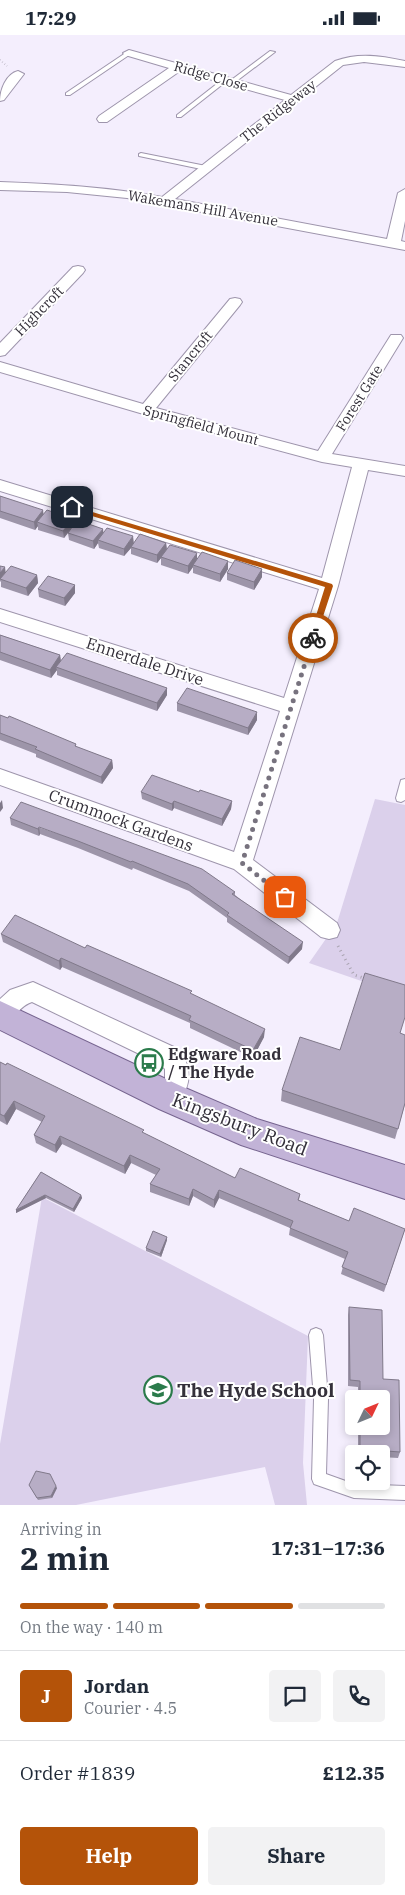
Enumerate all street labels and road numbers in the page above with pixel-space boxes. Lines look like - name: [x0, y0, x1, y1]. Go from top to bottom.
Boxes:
- street label: Ridge Close: [172, 57, 250, 95]
- street label: The Ridgeway: [236, 75, 320, 146]
- street label: Wakemans Hill Avenue: [127, 186, 279, 230]
- street label: Highcroft: [11, 282, 67, 340]
- street label: Stancroft: [164, 327, 216, 385]
- street label: Forest Gate: [332, 361, 386, 435]
- street label: Springfield Mount: [141, 401, 261, 449]
- street label: Ennerdale Drive: [84, 633, 206, 689]
- street label: Crummock Gardens: [46, 785, 196, 855]
- street label: Kingsbury Road: [169, 1087, 311, 1161]

